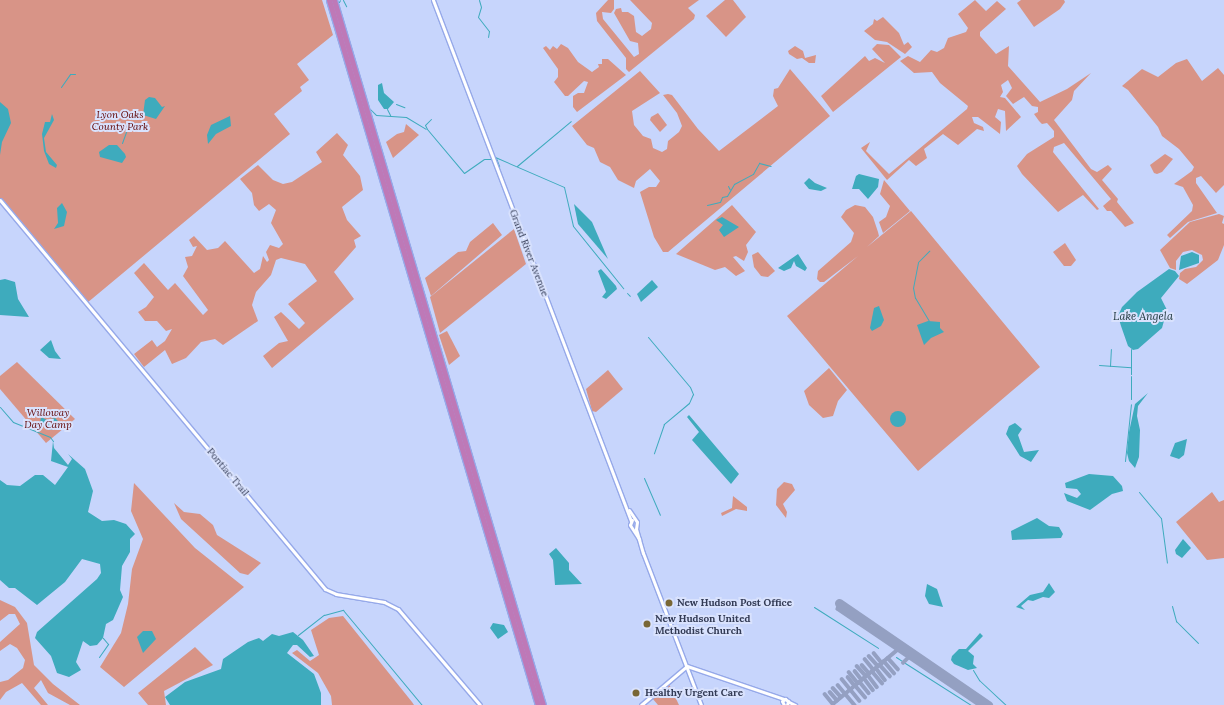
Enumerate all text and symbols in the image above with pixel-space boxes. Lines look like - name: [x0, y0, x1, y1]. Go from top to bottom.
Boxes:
- park label: Lyon Oaks County Park: [92, 108, 148, 132]
- street label: Grand River Avenue: [507, 208, 551, 298]
- water label: Lake Angela: [1113, 309, 1173, 323]
- park label: Willoway Day Camp: [24, 406, 72, 430]
- street label: Pontiac Trail: [205, 446, 251, 498]
- place label: New Hudson Post Office: [677, 597, 792, 609]
- marker: New Hudson Post Office: [664, 598, 674, 608]
- place label: New Hudson United Methodist Church: [655, 612, 750, 636]
- marker: New Hudson United Methodist Church: [642, 619, 652, 629]
- marker: Healthy Urgent Care: [630, 687, 642, 699]
- place label: Healthy Urgent Care: [645, 687, 743, 699]

